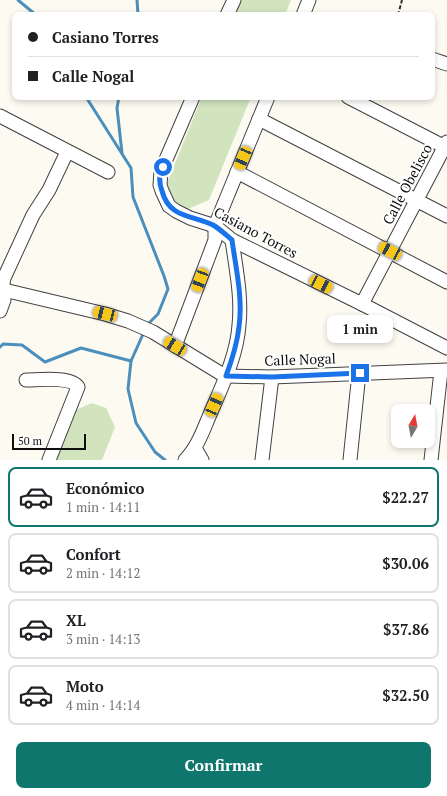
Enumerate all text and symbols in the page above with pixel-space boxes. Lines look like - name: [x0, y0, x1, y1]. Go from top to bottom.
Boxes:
- text: Casiano Torres: [52, 27, 159, 47]
- text: Calle Nogal: [52, 66, 134, 86]
- street label: Calle Obelisco: [378, 140, 436, 228]
- car: [233, 145, 253, 171]
- route start: [154, 158, 172, 176]
- street label: Casiano Torres: [211, 202, 301, 262]
- car: [377, 240, 403, 262]
- car: [190, 267, 210, 293]
- car: [308, 273, 334, 295]
- car: [92, 305, 118, 323]
- callout: 1 min: [327, 315, 393, 343]
- text: 1 min: [342, 320, 378, 338]
- car: [162, 335, 188, 357]
- street label: Calle Nogal: [264, 348, 336, 370]
- route end: [351, 364, 369, 382]
- car: [204, 392, 224, 418]
- north arrow: [391, 404, 435, 448]
- map controls: [391, 404, 435, 448]
- scale bar: [12, 432, 86, 451]
- text: 50 m: [18, 434, 42, 448]
- text: Económico: [66, 478, 144, 498]
- icon: car: [18, 479, 54, 515]
- text: $22.27: [382, 487, 429, 507]
- text: 1 min · 14:11: [66, 498, 140, 516]
- text: Confort: [66, 544, 121, 564]
- icon: car: [18, 545, 54, 581]
- text: $30.06: [382, 553, 429, 573]
- text: 2 min · 14:12: [66, 564, 140, 582]
- text: XL: [66, 610, 86, 630]
- icon: car: [18, 611, 54, 647]
- text: $37.86: [383, 619, 429, 639]
- text: 3 min · 14:13: [66, 630, 140, 648]
- text: Moto: [66, 676, 104, 696]
- icon: car: [18, 677, 54, 713]
- text: $32.50: [382, 685, 429, 705]
- text: 4 min · 14:14: [66, 696, 140, 714]
- button: Confirmar: [16, 742, 431, 788]

